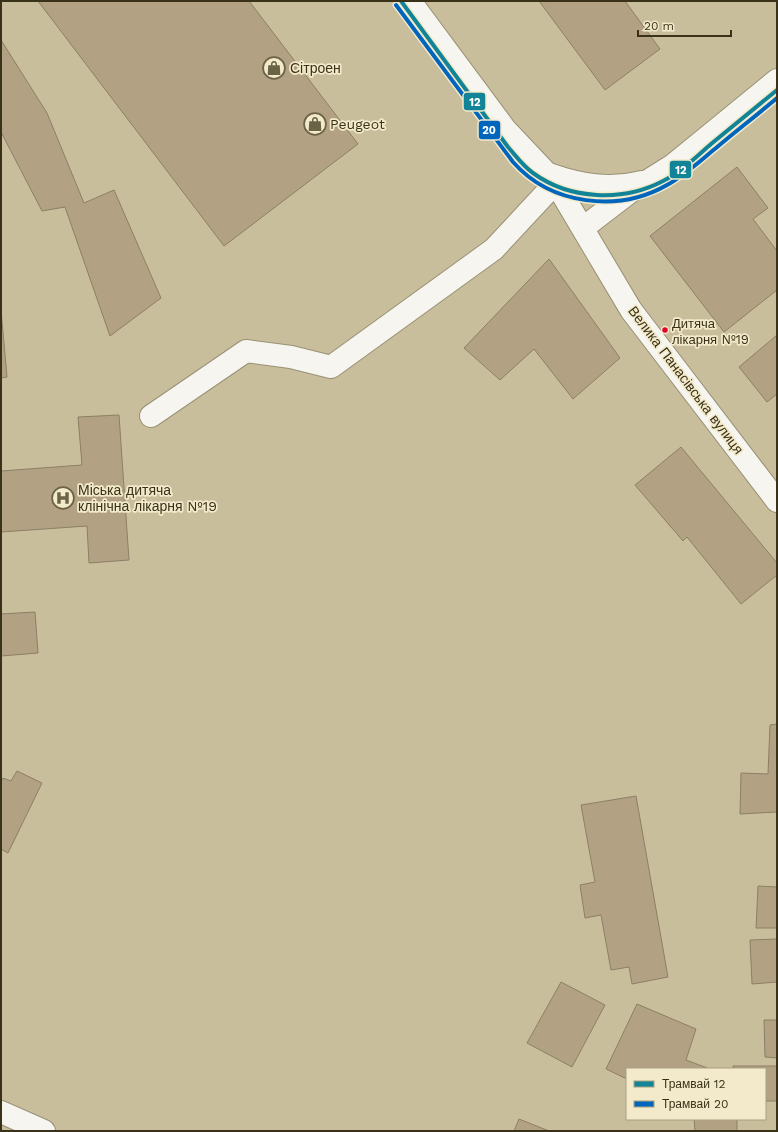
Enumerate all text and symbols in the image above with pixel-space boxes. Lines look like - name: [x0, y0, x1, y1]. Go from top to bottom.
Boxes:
- scale bar: [638, 12, 731, 38]
- text: 20 m: [644, 19, 674, 33]
- shop icon: Сітроен: [261, 55, 287, 81]
- place label: Сітроен: [290, 60, 341, 76]
- line badge: 12: [463, 92, 486, 111]
- text: 12: [469, 96, 481, 109]
- shop icon: Peugeot: [302, 111, 328, 137]
- place label: Peugeot: [330, 116, 385, 132]
- line badge: 20: [478, 120, 501, 140]
- text: 20: [482, 124, 496, 137]
- line badge: 12: [669, 160, 692, 179]
- text: 12: [675, 164, 687, 177]
- street label: Велика Панасівська вулиця: [625, 303, 747, 457]
- place label: Дитяча лікарня №19: [672, 316, 749, 347]
- marker: Дитяча лікарня №19: [660, 325, 670, 335]
- place label: Міська дитяча клінічна лікарня №19: [78, 482, 217, 514]
- hospital icon: Міська дитяча клінічна лікарня №19: [50, 485, 76, 511]
- legend: [626, 1068, 766, 1120]
- text: Трамвай 12: [662, 1077, 725, 1091]
- text: Трамвай 20: [662, 1097, 728, 1111]

